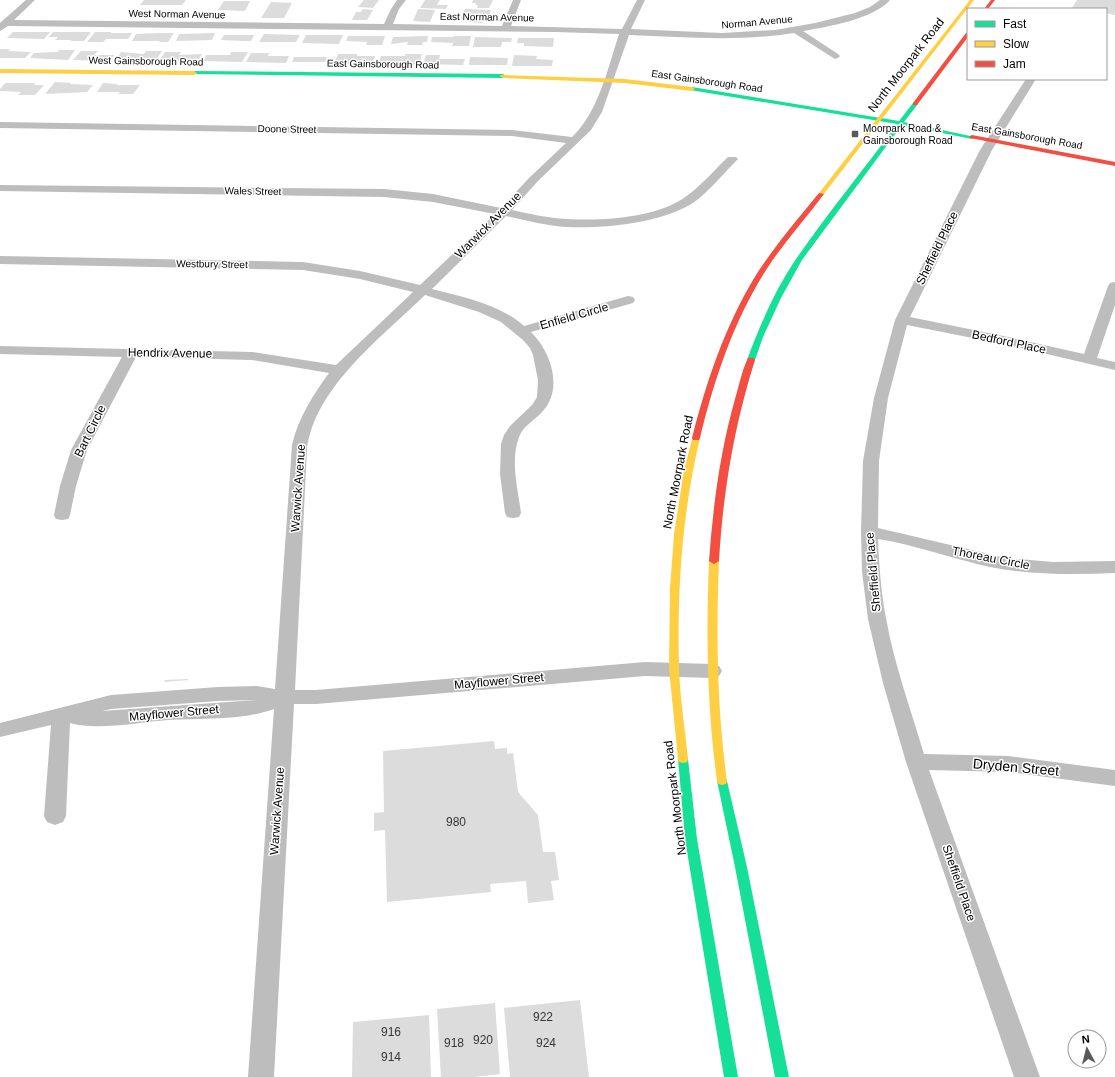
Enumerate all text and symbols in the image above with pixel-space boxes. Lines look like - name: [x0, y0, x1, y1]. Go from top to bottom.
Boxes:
- street label: West Norman Avenue: [128, 8, 226, 20]
- legend: [967, 8, 1107, 80]
- street label: East Norman Avenue: [440, 11, 535, 23]
- street label: Norman Avenue: [721, 13, 794, 31]
- street label: North Moorpark Road: [865, 15, 947, 115]
- text: Fast: [1003, 17, 1027, 31]
- text: Slow: [1003, 37, 1029, 51]
- street label: West Gainsborough Road: [88, 54, 204, 68]
- text: Jam: [1003, 57, 1026, 71]
- street label: East Gainsborough Road: [327, 58, 439, 70]
- street label: East Gainsborough Road: [651, 68, 763, 94]
- street label: East Gainsborough Road: [971, 121, 1083, 151]
- street label: Doone Street: [257, 123, 317, 135]
- place label: Moorpark Road & Gainsborough Road: [863, 123, 953, 146]
- marker: Moorpark Road & Gainsborough Road: [850, 129, 860, 139]
- street label: Wales Street: [224, 185, 282, 197]
- street label: Warwick Avenue: [452, 189, 524, 261]
- street label: Sheffield Place: [913, 209, 961, 287]
- street label: Westbury Street: [176, 258, 248, 270]
- street label: Enfield Circle: [538, 299, 610, 332]
- street label: Bedford Place: [971, 327, 1048, 357]
- street label: Hendrix Avenue: [128, 345, 213, 361]
- street label: Bart Circle: [71, 402, 109, 459]
- street label: North Moorpark Road: [660, 414, 696, 530]
- street label: Warwick Avenue: [288, 443, 308, 532]
- street label: Sheffield Place: [863, 531, 883, 612]
- street label: Thoreau Circle: [951, 544, 1031, 572]
- street label: Mayflower Street: [454, 670, 545, 692]
- street label: Mayflower Street: [129, 702, 220, 724]
- street label: North Moorpark Road: [661, 740, 689, 856]
- street label: Dryden Street: [972, 755, 1060, 779]
- street label: Warwick Avenue: [267, 766, 287, 855]
- house number: 980: [446, 815, 466, 829]
- street label: Sheffield Place: [939, 843, 979, 923]
- house number: 922: [533, 1010, 553, 1024]
- house number: 916: [381, 1025, 401, 1039]
- north arrow: [1067, 1029, 1107, 1069]
- house number: 920: [473, 1033, 493, 1047]
- text: N: [1081, 1033, 1091, 1046]
- house number: 918: [444, 1036, 464, 1050]
- house number: 924: [536, 1036, 556, 1050]
- house number: 914: [381, 1050, 401, 1064]

